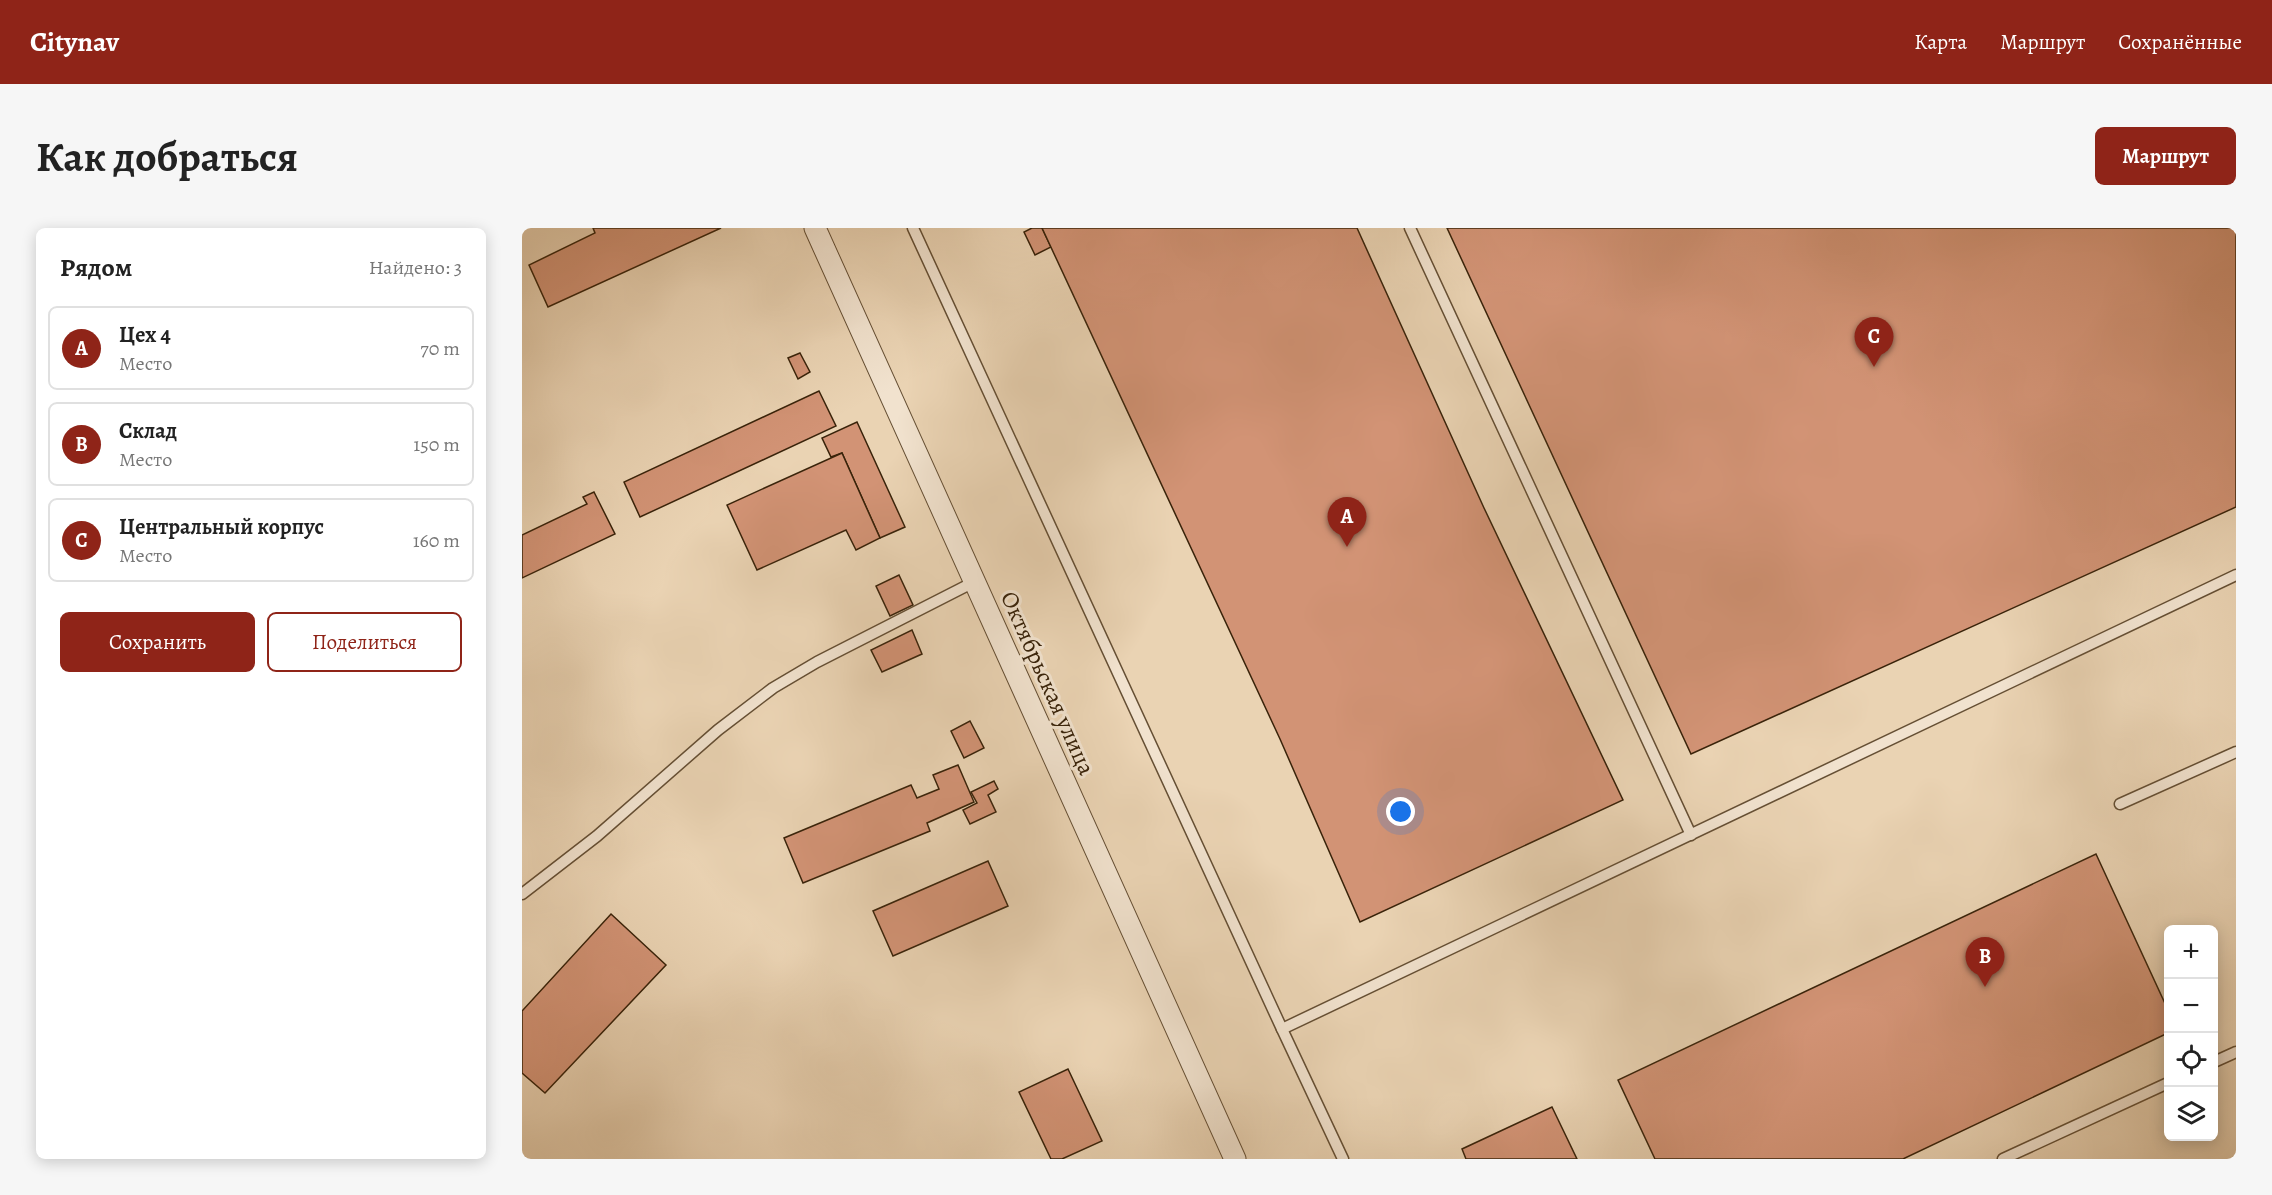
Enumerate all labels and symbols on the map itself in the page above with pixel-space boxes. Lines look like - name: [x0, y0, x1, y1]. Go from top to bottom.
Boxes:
- pin: C: [1854, 318, 1894, 367]
- pin: A: [1328, 498, 1366, 547]
- street label: Октябрьская улица: [993, 586, 1103, 780]
- your location: [1386, 797, 1415, 826]
- pin: B: [1966, 938, 2004, 987]

